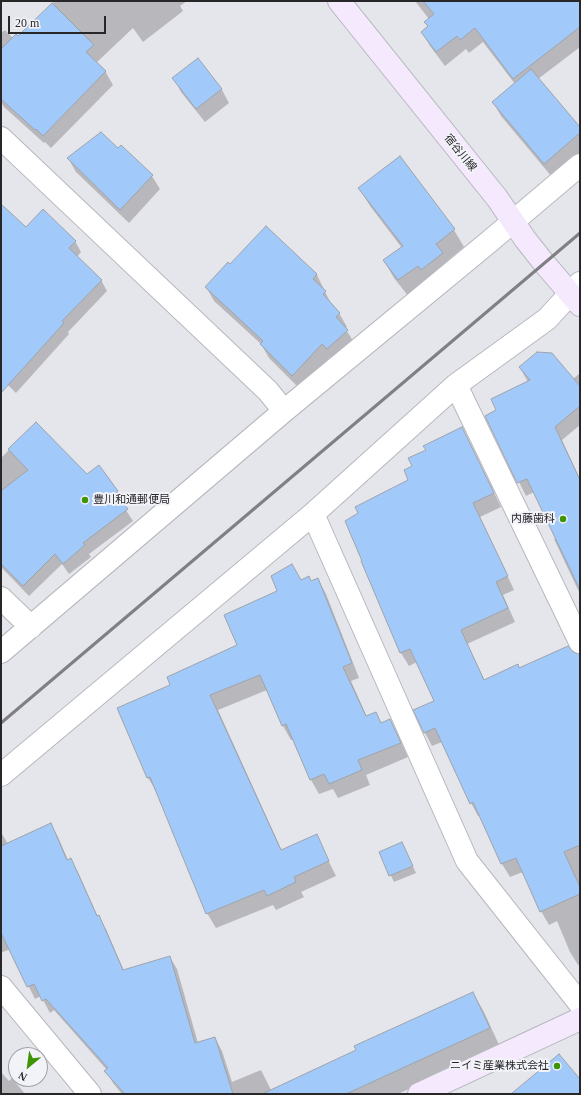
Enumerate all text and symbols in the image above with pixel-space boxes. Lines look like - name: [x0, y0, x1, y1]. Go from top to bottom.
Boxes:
- scale bar: [10, 8, 108, 34]
- text: 20 m: [15, 16, 39, 30]
- street label: 宿谷川線: [441, 132, 479, 174]
- place label: 豊川和通郵便局: [93, 493, 170, 507]
- marker: 豊川和通郵便局: [80, 495, 90, 505]
- place label: 内藤歯科: [511, 512, 555, 526]
- marker: 内藤歯科: [558, 514, 568, 524]
- north arrow: [8, 1047, 48, 1087]
- place label: ニイミ産業株式会社: [450, 1059, 549, 1073]
- marker: ニイミ産業株式会社: [552, 1061, 562, 1071]
- text: N: [16, 1069, 29, 1084]

